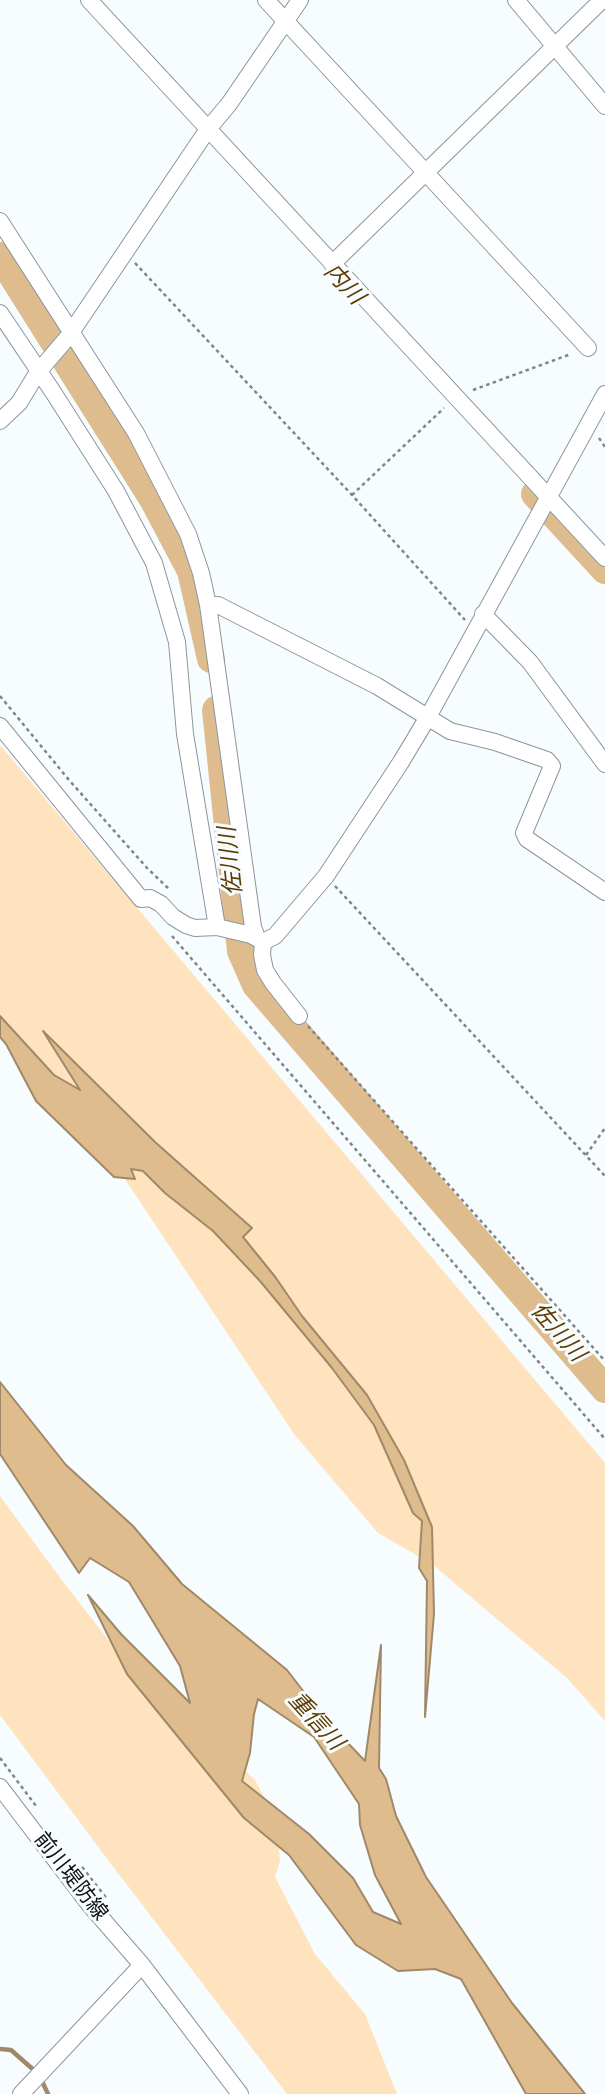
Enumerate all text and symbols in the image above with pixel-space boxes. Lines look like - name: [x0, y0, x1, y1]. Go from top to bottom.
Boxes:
- water label: 内川: [317, 259, 369, 311]
- water label: 佐川川: [215, 825, 249, 897]
- water label: 佐川川: [524, 1298, 590, 1368]
- water label: 重信川: [282, 1687, 348, 1757]
- street label: 前川堤防線: [28, 1828, 112, 1926]

